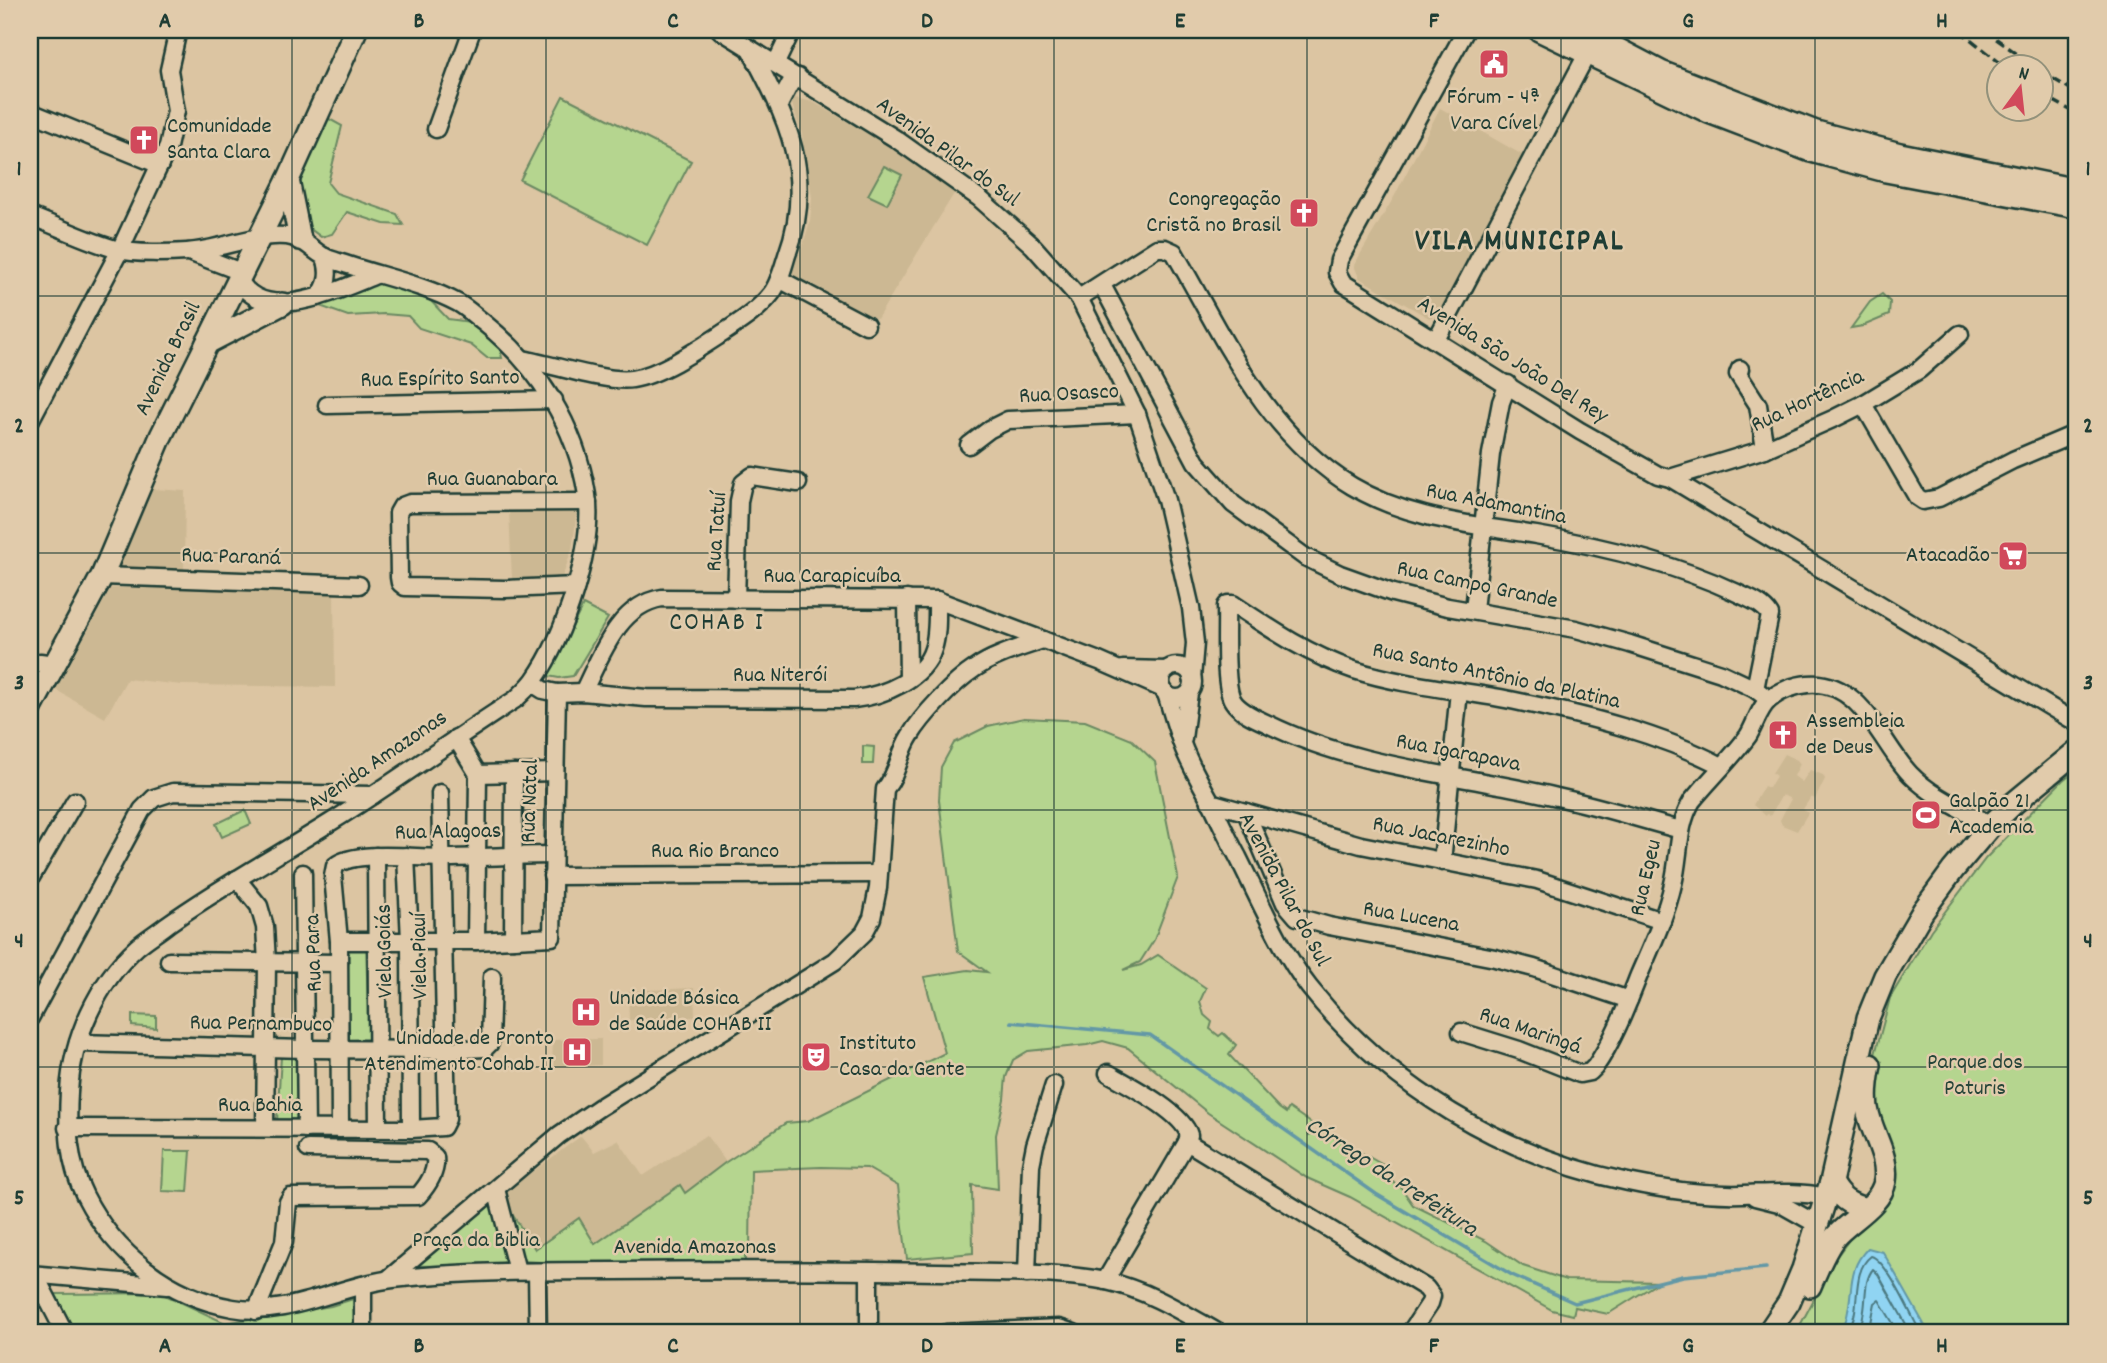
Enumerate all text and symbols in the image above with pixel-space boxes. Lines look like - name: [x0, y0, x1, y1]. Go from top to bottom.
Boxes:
- text: A: [159, 6, 171, 39]
- text: B: [414, 6, 425, 39]
- text: C: [667, 6, 679, 39]
- text: D: [921, 6, 933, 39]
- text: E: [1175, 6, 1186, 39]
- text: F: [1429, 6, 1440, 39]
- text: G: [1682, 6, 1694, 39]
- text: H: [1936, 6, 1948, 39]
- public building icon: Fórum - 4ª Vara Cível: [1477, 47, 1511, 81]
- north arrow: [1984, 52, 2054, 122]
- text: N: [2015, 61, 2032, 89]
- place label: Fórum - 4ª Vara Cível: [1447, 82, 1541, 141]
- street label: Avenida Pilar do Sul: [868, 90, 1026, 217]
- place label: Comunidade Santa Clara: [167, 111, 272, 170]
- church icon: Comunidade Santa Clara: [127, 123, 161, 157]
- text: 1: [16, 154, 22, 187]
- text: 1: [2085, 154, 2091, 187]
- place label: Congregação Cristã no Brasil: [1146, 184, 1282, 243]
- church icon: Congregação Cristã no Brasil: [1287, 196, 1321, 230]
- district label: VILA MUNICIPAL: [1415, 222, 1625, 265]
- street label: Avenida São João Del Rey: [1410, 289, 1615, 434]
- street label: Avenida Brasil: [127, 296, 211, 422]
- street label: Rua Hortência: [1746, 361, 1871, 443]
- street label: Rua Espírito Santo: [360, 362, 520, 398]
- street label: Rua Osasco: [1018, 376, 1120, 414]
- text: 2: [14, 411, 24, 444]
- text: 2: [2083, 411, 2093, 444]
- street label: Rua Guanabara: [427, 464, 559, 497]
- street label: Rua Adamantina: [1423, 475, 1570, 535]
- street label: Rua Tatuí: [699, 489, 737, 573]
- supermarket icon: Atacadão: [1996, 539, 2030, 573]
- street label: Rua Paraná: [181, 540, 282, 576]
- place label: Atacadão: [1906, 540, 1990, 573]
- street label: Rua Campo Grande: [1394, 553, 1560, 619]
- street label: Rua Carapicuíba: [763, 561, 902, 594]
- district label: COHAB I: [669, 605, 765, 642]
- street label: Rua Santo Antônio da Platina: [1369, 635, 1624, 720]
- street label: Rua Niterói: [733, 660, 827, 693]
- text: 3: [14, 668, 24, 701]
- text: 3: [2083, 668, 2093, 701]
- street label: Avenida Amazonas: [301, 703, 455, 821]
- place label: Assembleia de Deus: [1806, 706, 1906, 765]
- church icon: Assembleia de Deus: [1766, 718, 1800, 752]
- street label: Rua Igarapava: [1393, 726, 1524, 782]
- street label: Rua Natal: [513, 758, 549, 844]
- place label: Galpão 21 Academia: [1949, 786, 2035, 845]
- sports icon: Galpão 21 Academia: [1909, 798, 1943, 832]
- street label: Avenida Pilar do Sul: [1228, 807, 1338, 973]
- street label: Rua Jacarezinho: [1369, 809, 1513, 867]
- street label: Rua Alagoas: [394, 816, 502, 850]
- street label: Rua Rio Branco: [651, 836, 779, 869]
- street label: Rua Egeu: [1622, 836, 1672, 920]
- street label: Rua Lucena: [1360, 893, 1463, 943]
- street label: Viela Goiás: [369, 904, 403, 998]
- street label: Viela Piauí: [404, 911, 438, 1000]
- street label: Rua Para: [297, 912, 333, 992]
- text: 4: [14, 926, 24, 959]
- text: 4: [2083, 926, 2093, 959]
- place label: Unidade Básica de Saúde COHAB II: [609, 983, 772, 1042]
- hospital icon: Unidade Básica de Saúde COHAB II: [569, 995, 603, 1029]
- street label: Rua Maringá: [1474, 999, 1586, 1065]
- street label: Rua Pernambuco: [189, 1007, 333, 1043]
- place label: Unidade de Pronto Atendimento Cohab II: [364, 1023, 554, 1082]
- place label: Instituto Casa da Gente: [839, 1028, 965, 1087]
- hospital icon: Unidade de Pronto Atendimento Cohab II: [560, 1035, 594, 1069]
- theatre icon: Instituto Casa da Gente: [799, 1040, 833, 1074]
- park label: Parque dos Paturis: [1927, 1047, 2023, 1106]
- street label: Rua Bahia: [218, 1090, 303, 1123]
- water label: Córrego da Prefeitura: [1298, 1110, 1485, 1247]
- text: 5: [14, 1183, 24, 1216]
- text: 5: [2083, 1183, 2093, 1216]
- park label: Praça da Biblia: [412, 1225, 541, 1258]
- street label: Avenida Amazonas: [613, 1232, 777, 1265]
- text: A: [159, 1331, 171, 1363]
- text: B: [414, 1331, 425, 1363]
- text: C: [667, 1331, 679, 1363]
- text: D: [921, 1331, 933, 1363]
- text: E: [1175, 1331, 1186, 1363]
- text: F: [1429, 1331, 1440, 1363]
- text: G: [1682, 1331, 1694, 1363]
- text: H: [1936, 1331, 1948, 1363]

